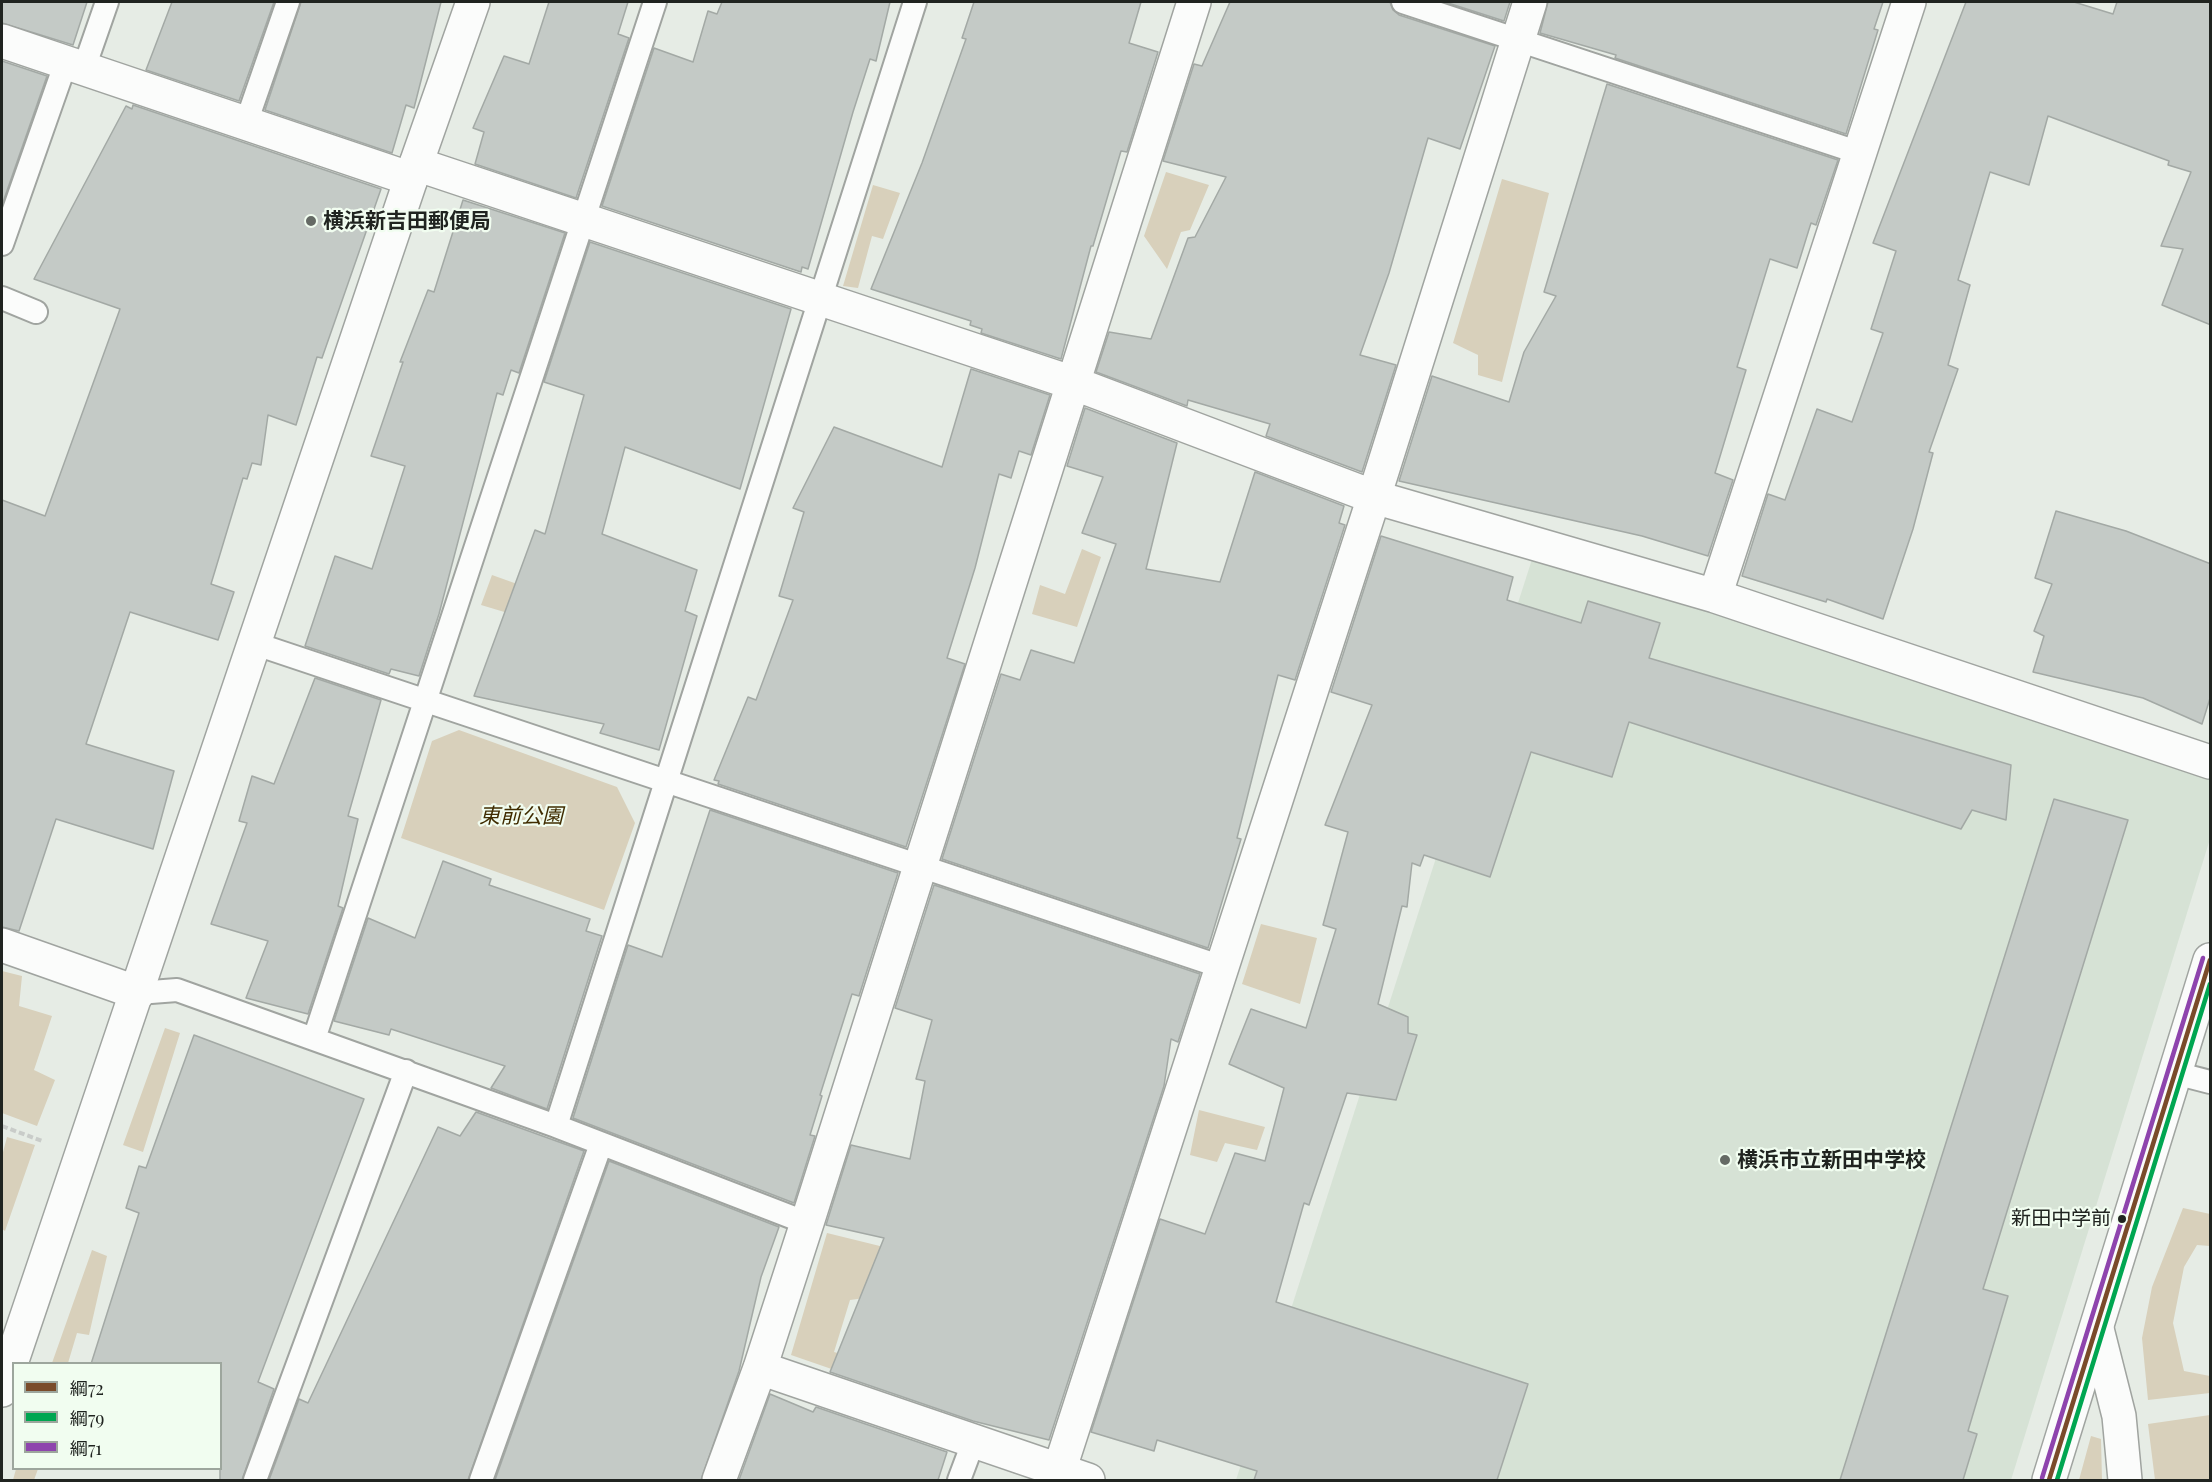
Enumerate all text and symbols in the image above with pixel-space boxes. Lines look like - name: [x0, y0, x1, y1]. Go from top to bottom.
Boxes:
- place label: 横浜新吉田郵便局: [323, 208, 491, 234]
- marker: 横浜新吉田郵便局: [304, 214, 318, 228]
- park label: 東前公園: [479, 803, 563, 829]
- place label: 横浜市立新田中学校: [1737, 1147, 1926, 1173]
- marker: 横浜市立新田中学校: [1718, 1153, 1732, 1167]
- place label: 新田中学前: [2011, 1207, 2111, 1231]
- marker: 新田中学前: [2116, 1213, 2128, 1225]
- legend: [12, 1362, 222, 1470]
- text: 綱72: [70, 1376, 104, 1400]
- text: 綱79: [70, 1406, 104, 1430]
- text: 綱71: [70, 1436, 102, 1460]

